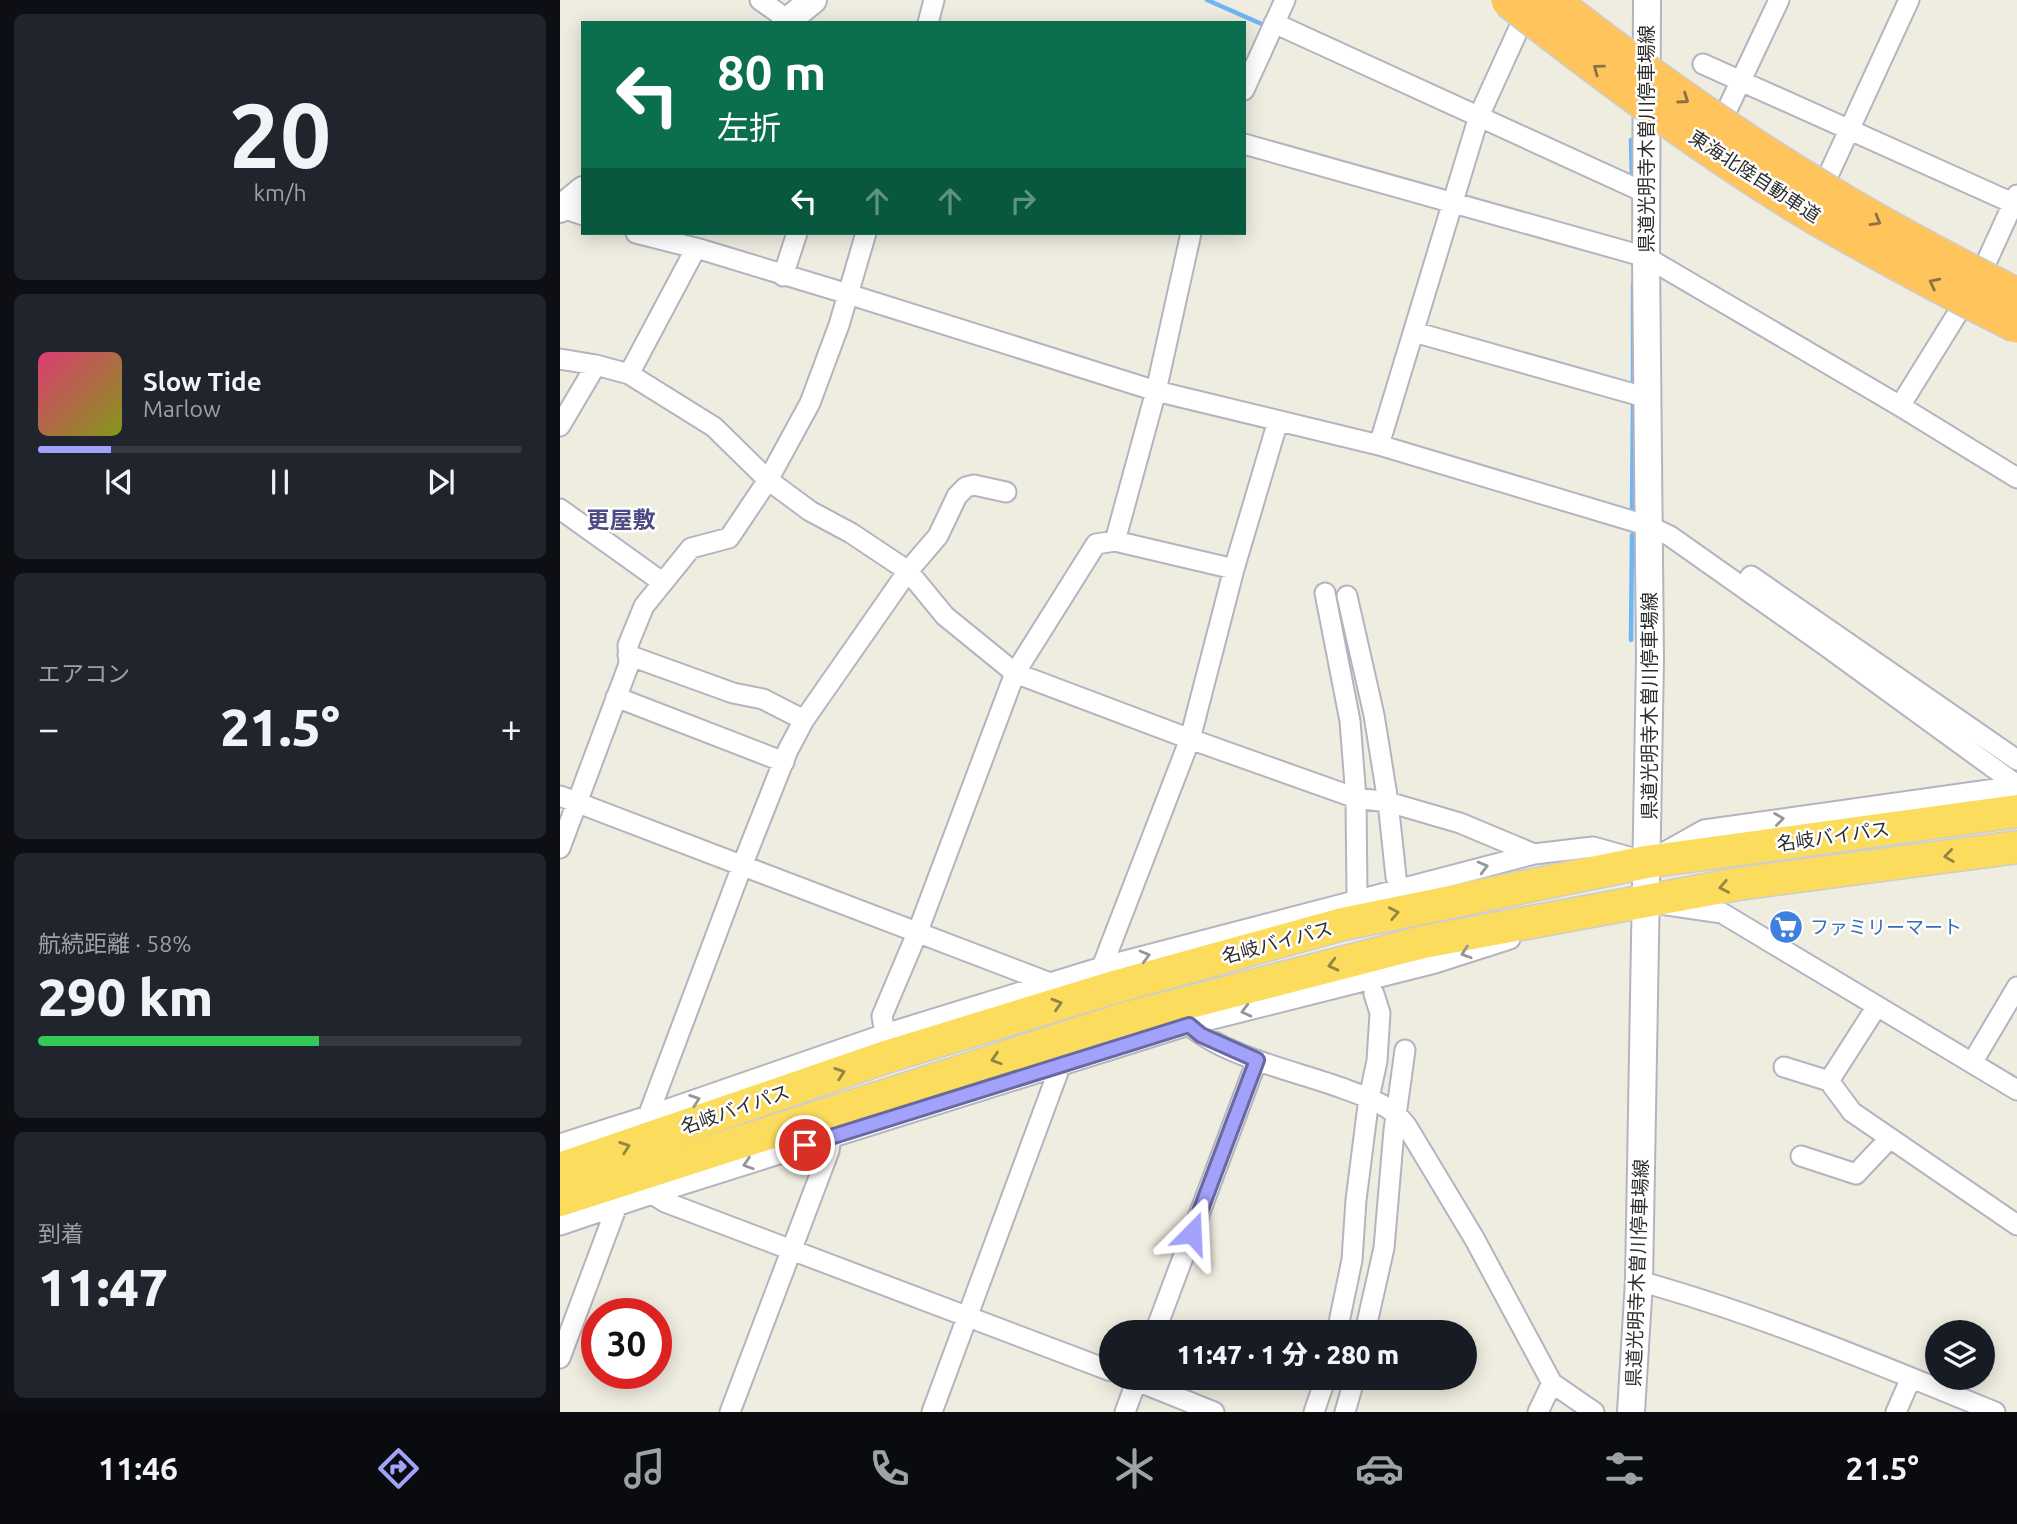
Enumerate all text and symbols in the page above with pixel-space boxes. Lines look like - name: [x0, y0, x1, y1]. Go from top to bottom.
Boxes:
- street label: 県道光明寺木曽川停車場線: [1635, 25, 1657, 253]
- text: 80 m: [717, 44, 826, 99]
- icon: left: [602, 49, 693, 140]
- one-way arrow: [1593, 64, 1606, 77]
- text: 20: [229, 83, 331, 185]
- one-way arrow: [1676, 91, 1689, 103]
- text: 左折: [717, 109, 781, 145]
- street label: 東海北陸自動車道: [1685, 125, 1825, 227]
- text: km/h: [253, 180, 307, 205]
- icon: left: [785, 182, 823, 220]
- icon: ahead: [858, 182, 896, 220]
- icon: ahead: [931, 182, 969, 220]
- icon: right: [1004, 182, 1042, 220]
- one-way arrow: [1869, 213, 1882, 226]
- one-way arrow: [1929, 277, 1941, 291]
- text: Slow Tide: [143, 367, 262, 396]
- text: Marlow: [143, 396, 221, 421]
- icon: previous: [100, 463, 138, 501]
- icon: pause: [261, 463, 299, 501]
- icon: next: [422, 463, 460, 501]
- district label: 更屋敷: [587, 507, 656, 532]
- street label: 県道光明寺木曽川停車場線: [1638, 592, 1660, 820]
- text: エアコン: [38, 661, 130, 686]
- text: 21.5°: [220, 698, 340, 756]
- text: −: [38, 707, 59, 749]
- text: +: [501, 707, 522, 749]
- one-way arrow: [1773, 812, 1785, 827]
- street label: 名岐バイパス: [1775, 817, 1891, 855]
- one-way arrow: [1943, 848, 1955, 863]
- one-way arrow: [1477, 861, 1489, 876]
- one-way arrow: [1718, 878, 1730, 893]
- one-way arrow: [1388, 907, 1400, 922]
- supermarket icon: ファミリーマート: [1767, 908, 1805, 946]
- place label: ファミリーマート: [1810, 916, 1962, 938]
- street label: 名岐バイパス: [1219, 917, 1335, 967]
- text: 航続距離 · 58%: [38, 931, 191, 956]
- one-way arrow: [1461, 945, 1473, 959]
- one-way arrow: [1138, 949, 1150, 964]
- one-way arrow: [1327, 957, 1339, 971]
- text: 290 km: [38, 968, 213, 1026]
- one-way arrow: [1050, 998, 1062, 1013]
- one-way arrow: [1240, 1003, 1252, 1017]
- one-way arrow: [990, 1051, 1002, 1066]
- one-way arrow: [833, 1067, 845, 1081]
- street label: 名岐バイパス: [678, 1080, 792, 1138]
- one-way arrow: [688, 1094, 700, 1108]
- pin: [775, 1115, 835, 1175]
- icon: arrive: [786, 1126, 824, 1164]
- one-way arrow: [618, 1141, 630, 1155]
- one-way arrow: [742, 1155, 754, 1170]
- street label: 県道光明寺木曽川停車場線: [1622, 1159, 1652, 1387]
- position arrow: [1155, 1196, 1229, 1270]
- text: 到着: [38, 1221, 84, 1246]
- text: 11:47: [38, 1258, 168, 1316]
- speed limit sign: 30: [581, 1298, 672, 1389]
- map controls: [1925, 1320, 1995, 1390]
- button: layers: [1925, 1320, 1995, 1390]
- text: 11:47 · 1 分 · 280 m: [1177, 1340, 1399, 1369]
- icon: directions: [374, 1444, 423, 1493]
- icon: music: [620, 1444, 669, 1493]
- icon: phone: [865, 1444, 914, 1493]
- icon: climate: [1110, 1444, 1159, 1493]
- icon: car: [1355, 1444, 1404, 1493]
- icon: filters: [1600, 1444, 1649, 1493]
- text: 11:46: [98, 1450, 178, 1486]
- text: 21.5°: [1845, 1450, 1919, 1486]

